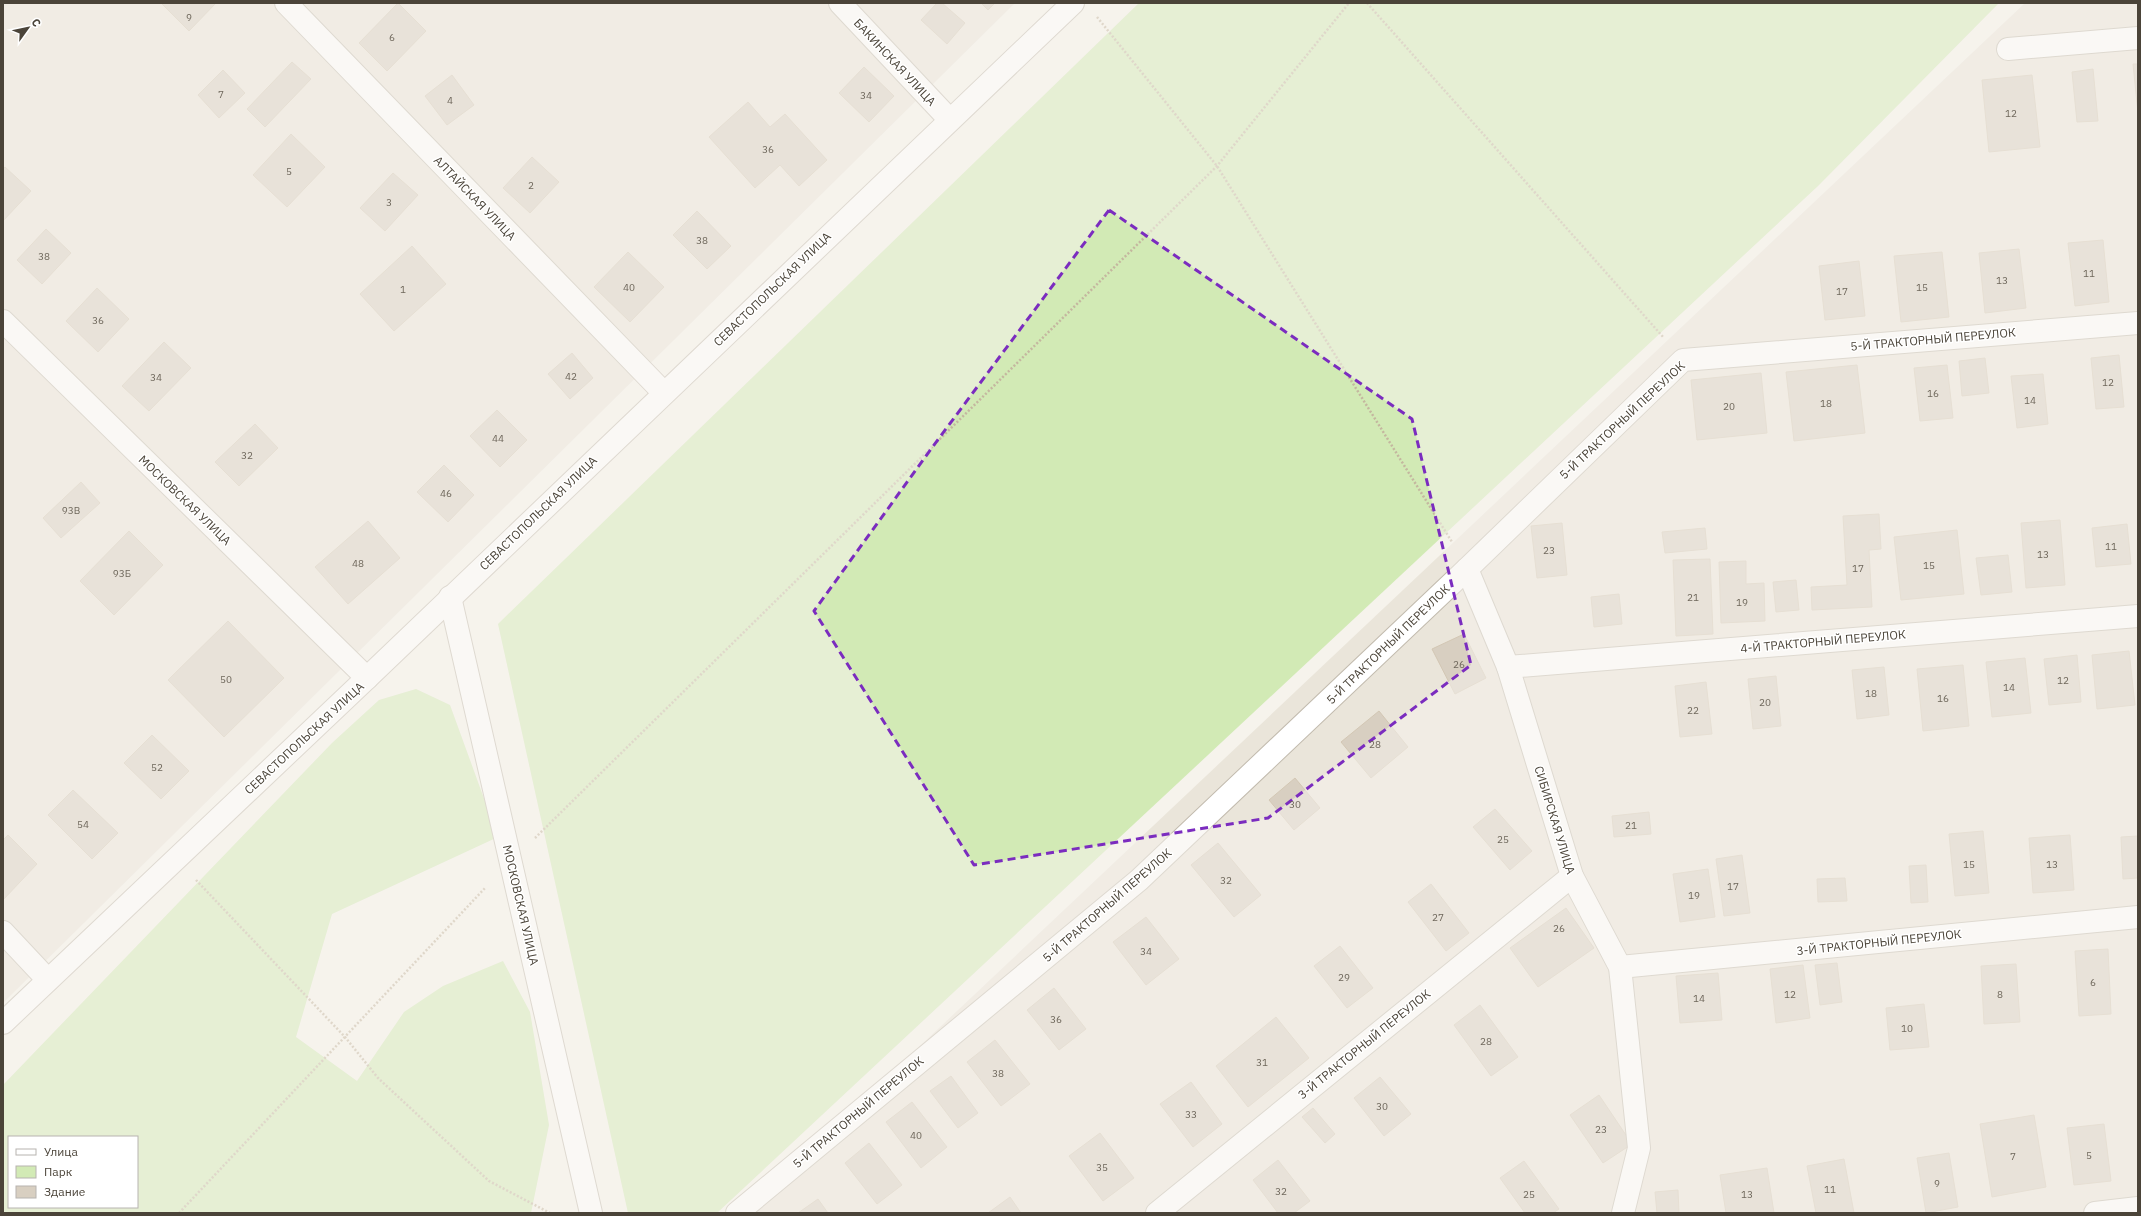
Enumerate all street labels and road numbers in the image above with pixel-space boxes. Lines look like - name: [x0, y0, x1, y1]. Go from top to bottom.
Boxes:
- street label: БАКИНСКАЯ УЛИЦА: [851, 15, 939, 109]
- street label: АЛТАЙСКАЯ УЛИЦА: [431, 153, 519, 244]
- street label: СЕВАСТОПОЛЬСКАЯ УЛИЦА: [710, 229, 834, 349]
- street label: 5-Й ТРАКТОРНЫЙ ПЕРЕУЛОК: [1850, 324, 2016, 354]
- street label: 5-Й ТРАКТОРНЫЙ ПЕРЕУЛОК: [1556, 358, 1688, 482]
- street label: МОСКОВСКАЯ УЛИЦА: [136, 452, 235, 548]
- street label: СЕВАСТОПОЛЬСКАЯ УЛИЦА: [476, 453, 600, 573]
- street label: 5-Й ТРАКТОРНЫЙ ПЕРЕУЛОК: [1323, 581, 1453, 707]
- street label: 4-Й ТРАКТОРНЫЙ ПЕРЕУЛОК: [1740, 626, 1906, 656]
- street label: СЕВАСТОПОЛЬСКАЯ УЛИЦА: [241, 679, 367, 797]
- street label: СИБИРСКАЯ УЛИЦА: [1531, 764, 1579, 876]
- street label: МОСКОВСКАЯ УЛИЦА: [500, 843, 542, 967]
- street label: 5-Й ТРАКТОРНЫЙ ПЕРЕУЛОК: [1039, 845, 1175, 965]
- street label: 3-Й ТРАКТОРНЫЙ ПЕРЕУЛОК: [1796, 926, 1962, 958]
- street label: 3-Й ТРАКТОРНЫЙ ПЕРЕУЛОК: [1295, 986, 1433, 1102]
- street label: 5-Й ТРАКТОРНЫЙ ПЕРЕУЛОК: [790, 1053, 926, 1171]

